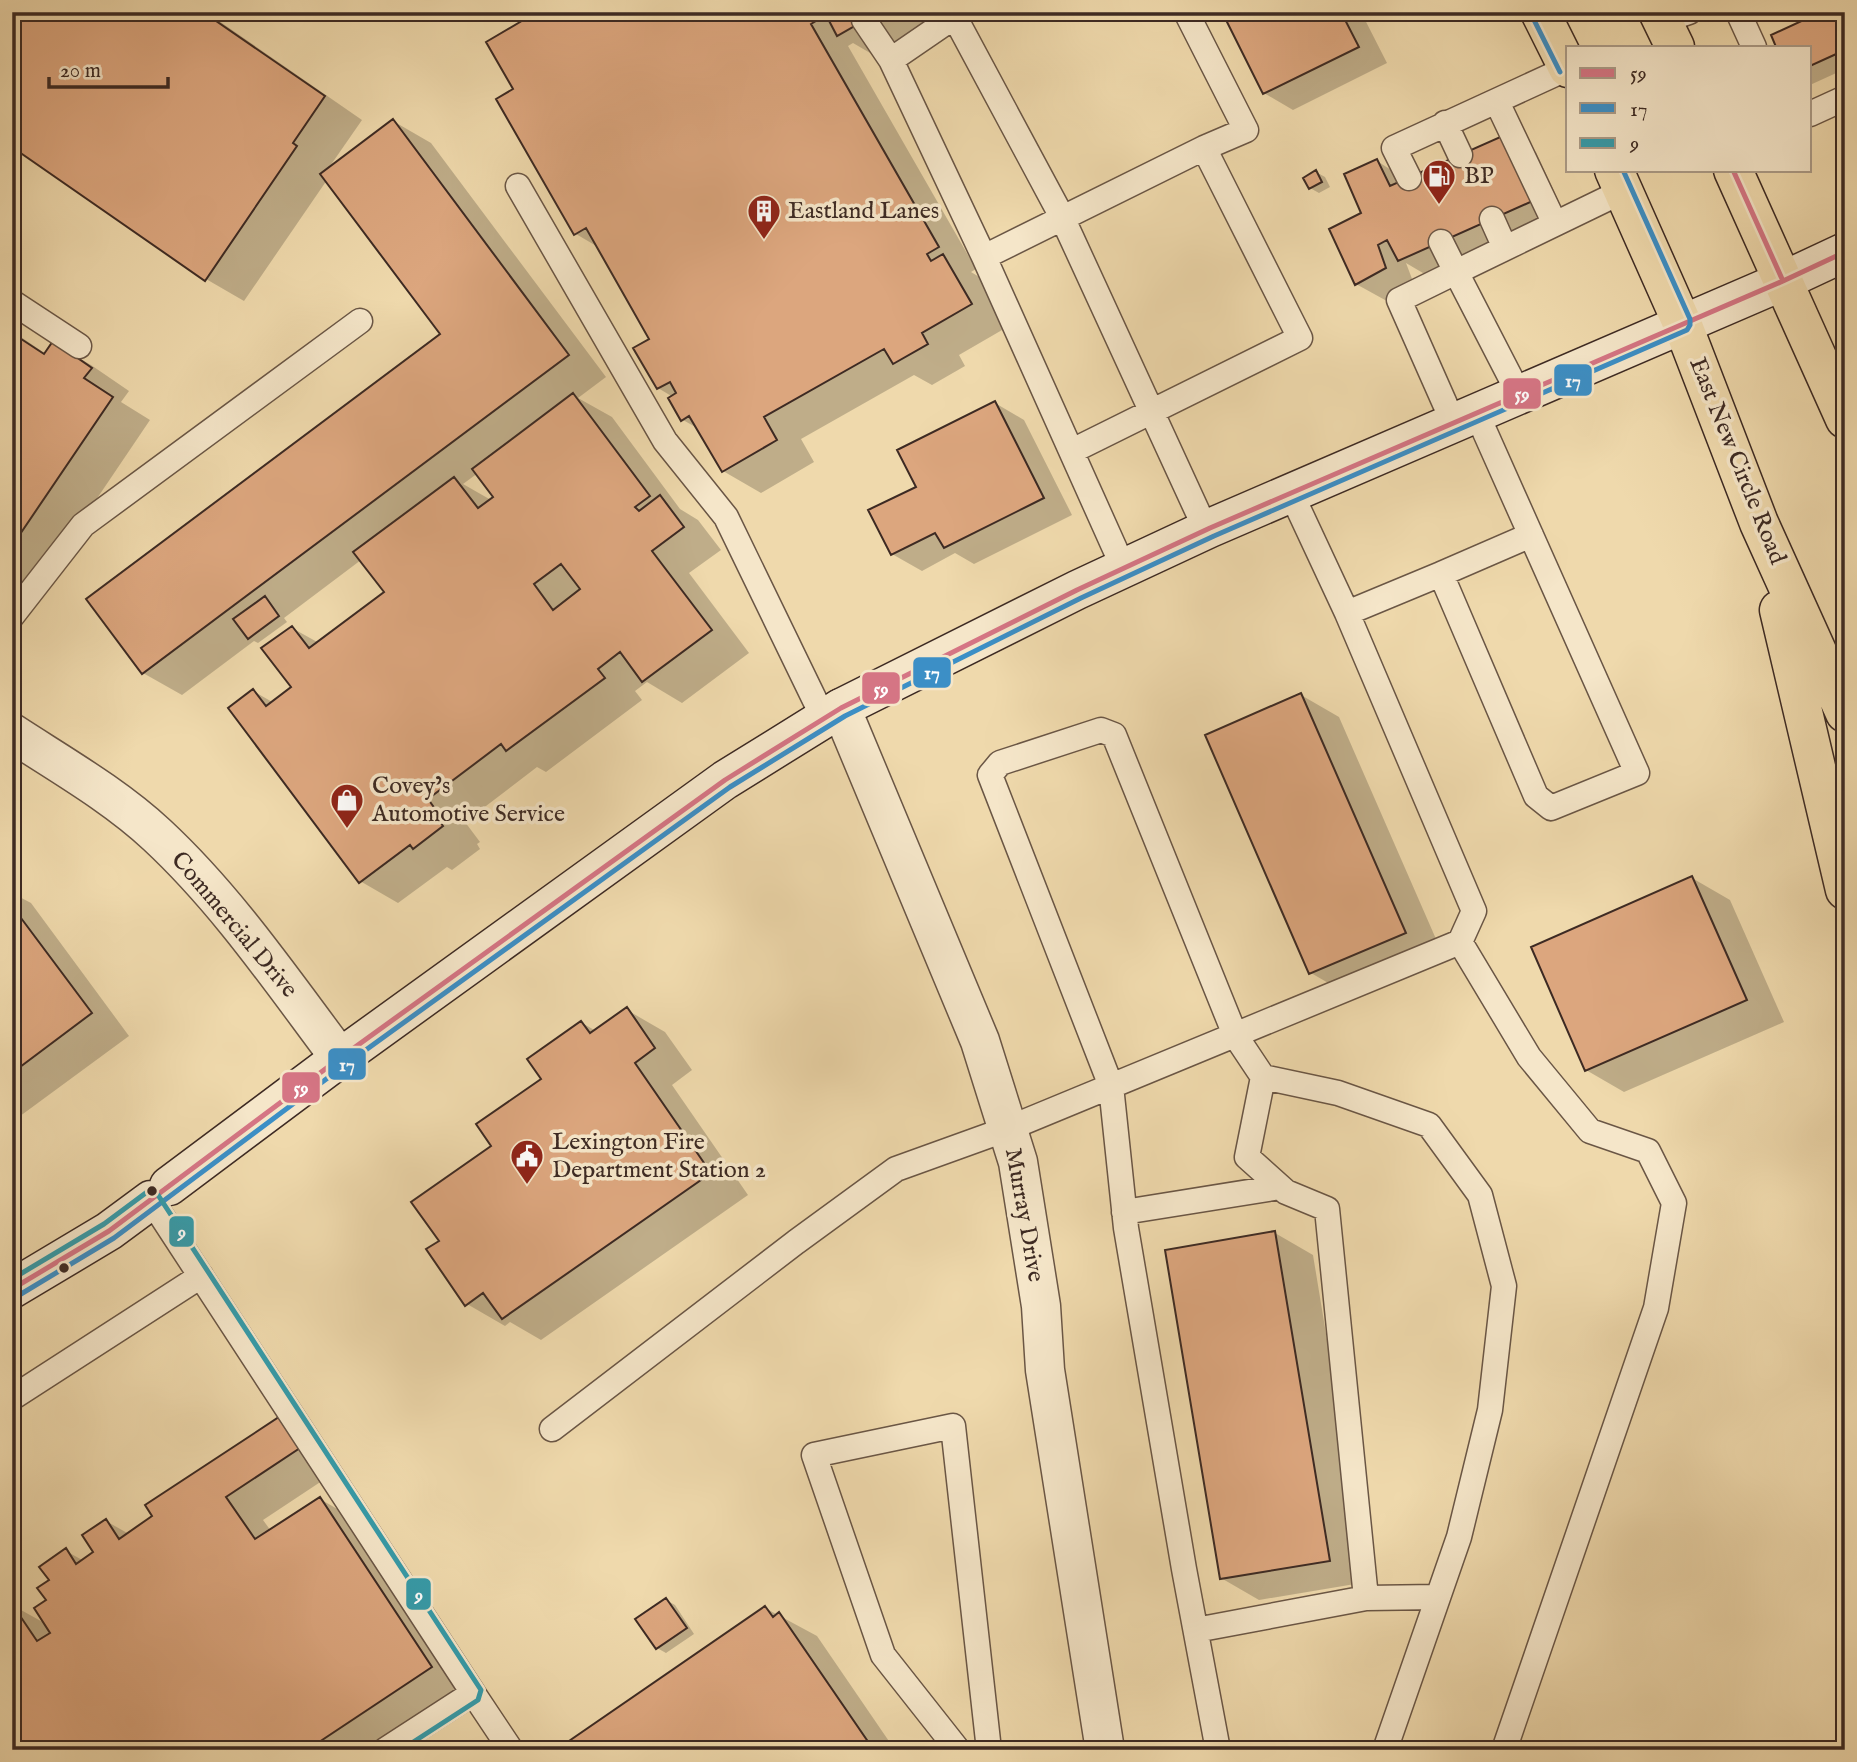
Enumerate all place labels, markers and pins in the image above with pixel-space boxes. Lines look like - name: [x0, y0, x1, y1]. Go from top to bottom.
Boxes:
- fuel station icon: BP: [1420, 157, 1458, 206]
- place label: BP: [1464, 161, 1494, 192]
- building icon: Eastland Lanes: [745, 192, 783, 241]
- place label: Eastland Lanes: [788, 196, 939, 227]
- place label: Covey’s Automotive Service: [371, 771, 565, 830]
- shop icon: Covey’s Automotive Service: [328, 781, 366, 830]
- place label: Lexington Fire Department Station 2: [552, 1127, 766, 1186]
- public building icon: Lexington Fire Department Station 2: [508, 1137, 546, 1186]
- unlabelled marker: [145, 1184, 159, 1198]
- unlabelled marker: [57, 1261, 71, 1275]

